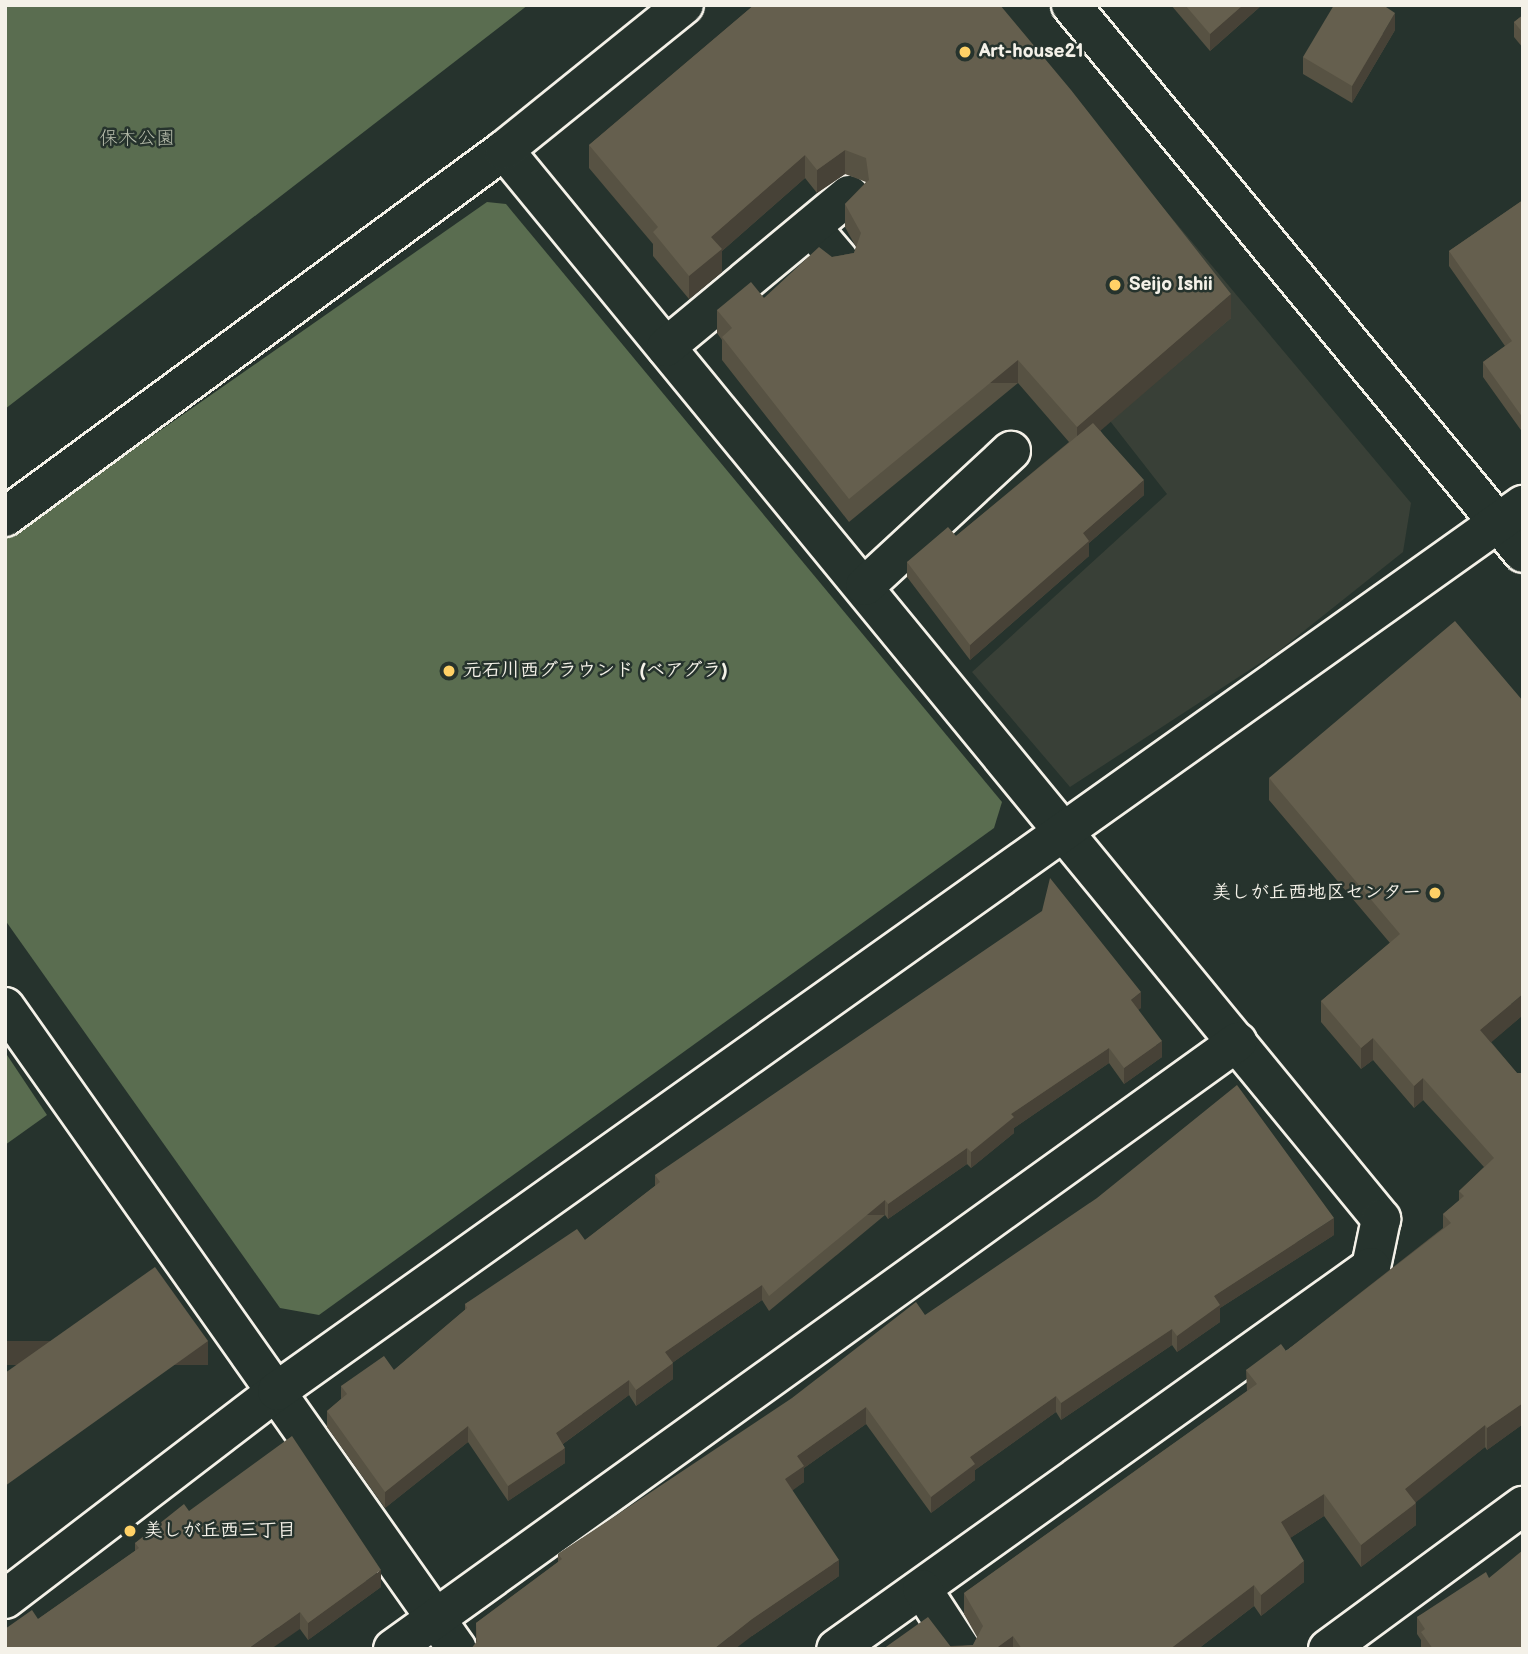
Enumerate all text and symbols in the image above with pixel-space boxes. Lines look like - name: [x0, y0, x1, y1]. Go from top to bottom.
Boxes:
- place label: Art-house21: [979, 41, 1083, 63]
- marker: Art-house21: [957, 44, 973, 60]
- park label: 保木公園: [99, 128, 175, 150]
- place label: Seijo Ishii: [1129, 274, 1213, 296]
- marker: Seijo Ishii: [1107, 277, 1123, 293]
- place label: 元石川西グラウンド (ベアグラ): [463, 660, 729, 682]
- marker: 元石川西グラウンド (ベアグラ): [441, 663, 457, 679]
- place label: 美しが丘西地区センター: [1212, 882, 1421, 904]
- marker: 美しが丘西地区センター: [1427, 885, 1443, 901]
- place label: 美しが丘西三丁目: [144, 1520, 296, 1542]
- marker: 美しが丘西三丁目: [122, 1523, 138, 1539]

